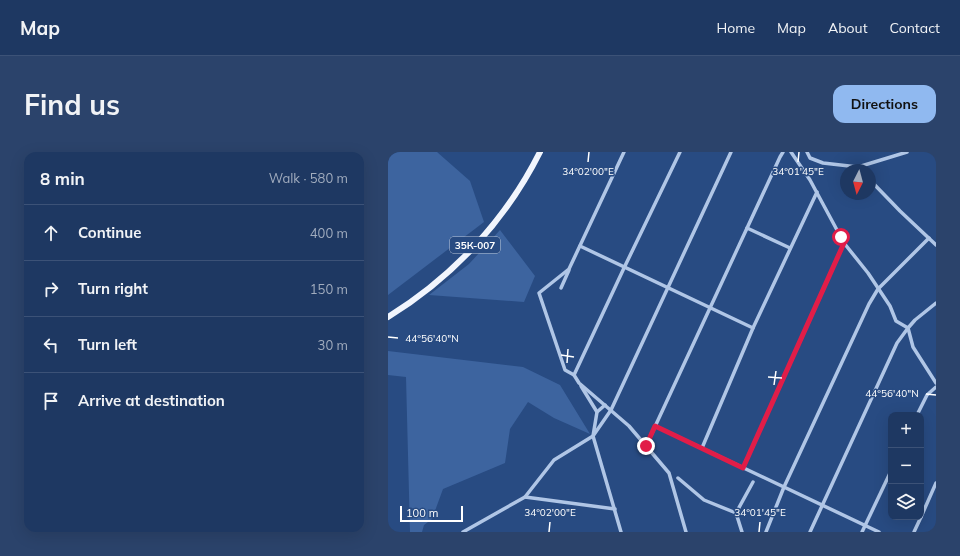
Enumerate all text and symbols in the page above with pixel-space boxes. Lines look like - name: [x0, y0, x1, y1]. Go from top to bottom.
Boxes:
- text: Map: [20, 16, 60, 40]
- text: Home: [716, 19, 755, 37]
- text: Map: [777, 19, 806, 37]
- text: About: [828, 19, 868, 37]
- text: Contact: [890, 19, 940, 37]
- button: Directions: [833, 85, 936, 123]
- text: Find us: [24, 87, 120, 122]
- north arrow: [840, 164, 876, 200]
- text: 34°02'00"E: [562, 165, 614, 178]
- text: 34°01'45"E: [772, 165, 824, 178]
- text: 8 min: [40, 168, 85, 189]
- text: Walk · 580 m: [269, 170, 348, 186]
- icon: ahead: [40, 222, 62, 244]
- text: Continue: [78, 223, 141, 242]
- text: 400 m: [310, 225, 348, 241]
- route start: [832, 228, 850, 246]
- road number: 35К-007: [450, 237, 500, 253]
- icon: right: [40, 278, 62, 300]
- text: Turn right: [78, 279, 148, 298]
- text: 150 m: [310, 281, 348, 297]
- text: 44°56'40"N: [405, 332, 459, 345]
- icon: left: [40, 334, 62, 356]
- text: Turn left: [78, 335, 137, 354]
- text: 30 m: [318, 337, 348, 353]
- text: 44°56'40"N: [865, 387, 919, 400]
- icon: arrive: [40, 390, 62, 412]
- text: Arrive at destination: [78, 391, 225, 410]
- map controls: [888, 412, 924, 520]
- button: +: [888, 412, 924, 448]
- route end: [637, 437, 655, 455]
- button: −: [888, 448, 924, 484]
- button: layers: [888, 484, 924, 520]
- scale bar: [400, 504, 463, 523]
- text: 100 m: [406, 506, 438, 520]
- text: 34°02'00"E: [524, 506, 576, 519]
- text: 34°01'45"E: [734, 506, 786, 519]

